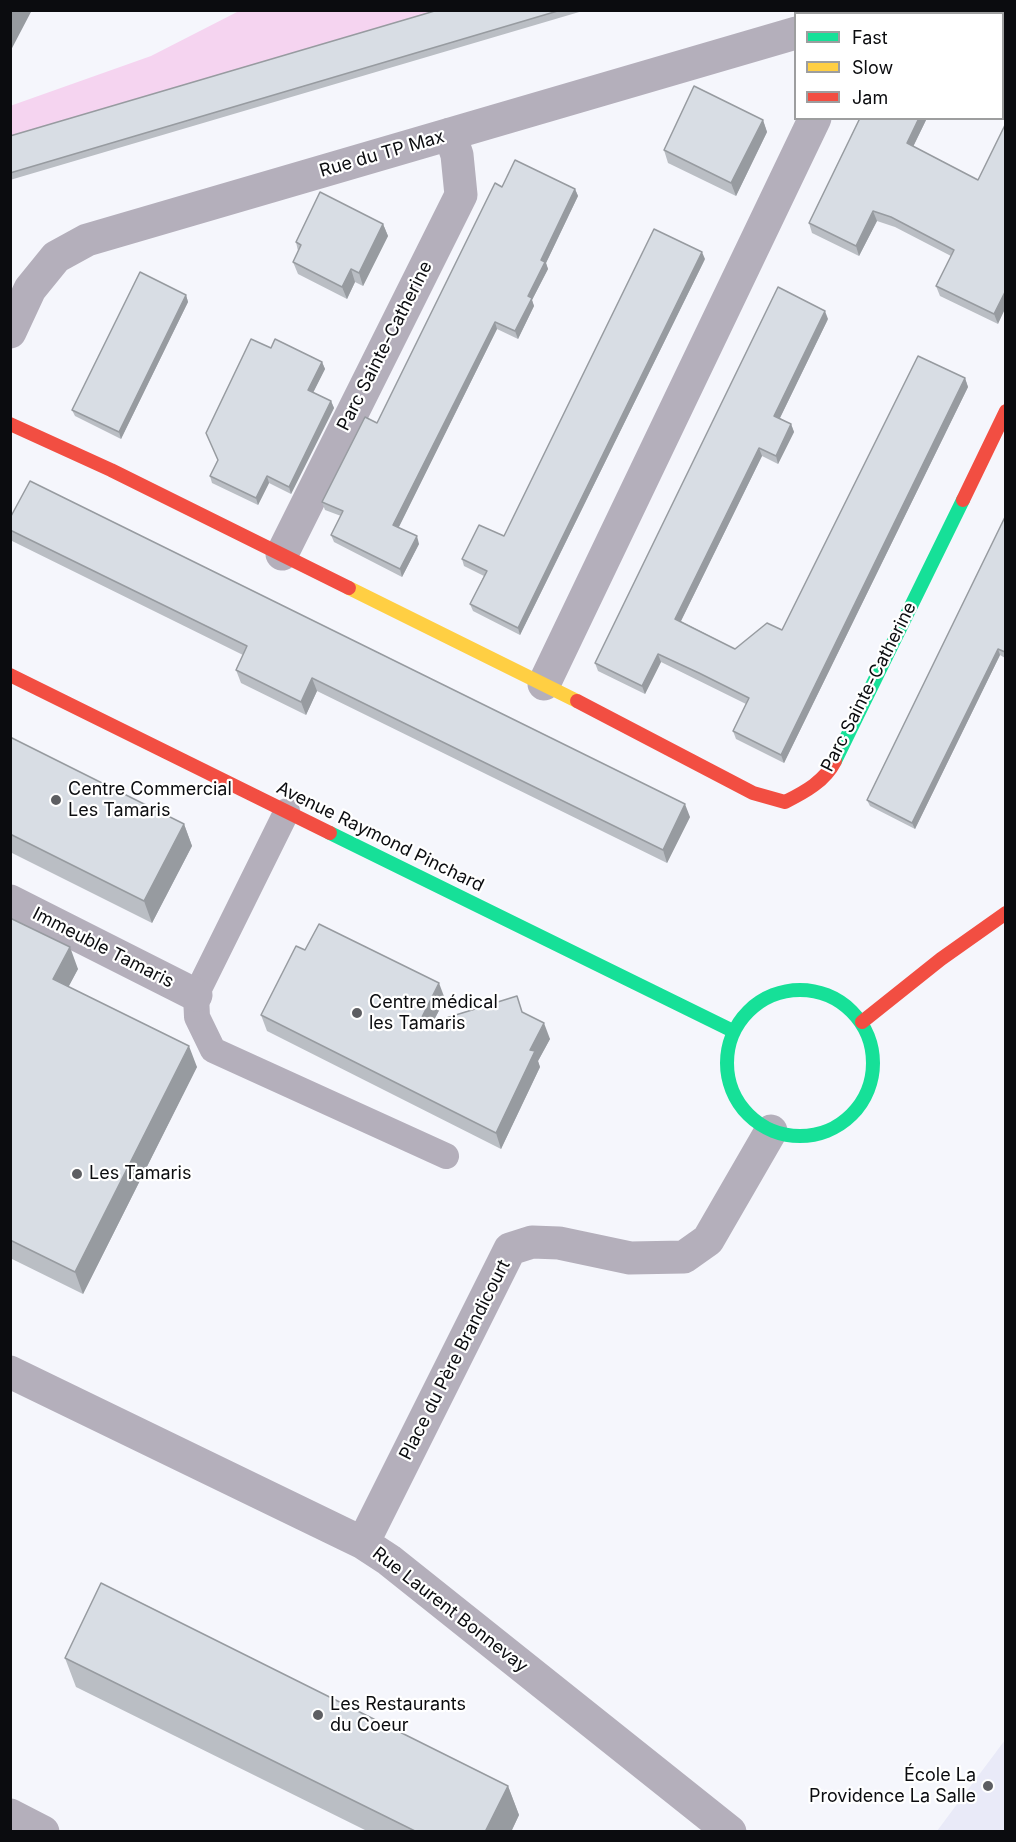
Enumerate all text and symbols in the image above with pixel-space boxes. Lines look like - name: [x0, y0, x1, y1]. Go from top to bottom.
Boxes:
- legend: [794, 12, 1004, 120]
- text: Fast: [852, 27, 888, 48]
- text: Slow: [852, 57, 893, 78]
- text: Jam: [852, 87, 888, 108]
- street label: Rue du TP Max: [317, 126, 447, 182]
- street label: Parc Sainte-Catherine: [333, 258, 437, 434]
- street label: Parc Sainte-Catherine: [817, 599, 921, 775]
- street label: Avenue Raymond Pinchard: [273, 777, 487, 897]
- place label: Centre Commercial Les Tamaris: [68, 779, 232, 822]
- marker: Centre Commercial Les Tamaris: [49, 793, 63, 807]
- street label: Immeuble Tamaris: [29, 903, 177, 993]
- place label: Centre médical les Tamaris: [369, 992, 498, 1034]
- marker: Centre médical les Tamaris: [350, 1006, 364, 1020]
- place label: Les Tamaris: [89, 1163, 191, 1185]
- marker: Les Tamaris: [70, 1167, 84, 1181]
- street label: Place du Père Brandicourt: [395, 1256, 515, 1464]
- street label: Rue Laurent Bonnevay: [368, 1543, 532, 1677]
- place label: Les Restaurants du Coeur: [330, 1694, 466, 1736]
- marker: Les Restaurants du Coeur: [311, 1708, 325, 1722]
- place label: École La Providence La Salle: [809, 1765, 976, 1808]
- marker: École La Providence La Salle: [981, 1779, 995, 1793]

